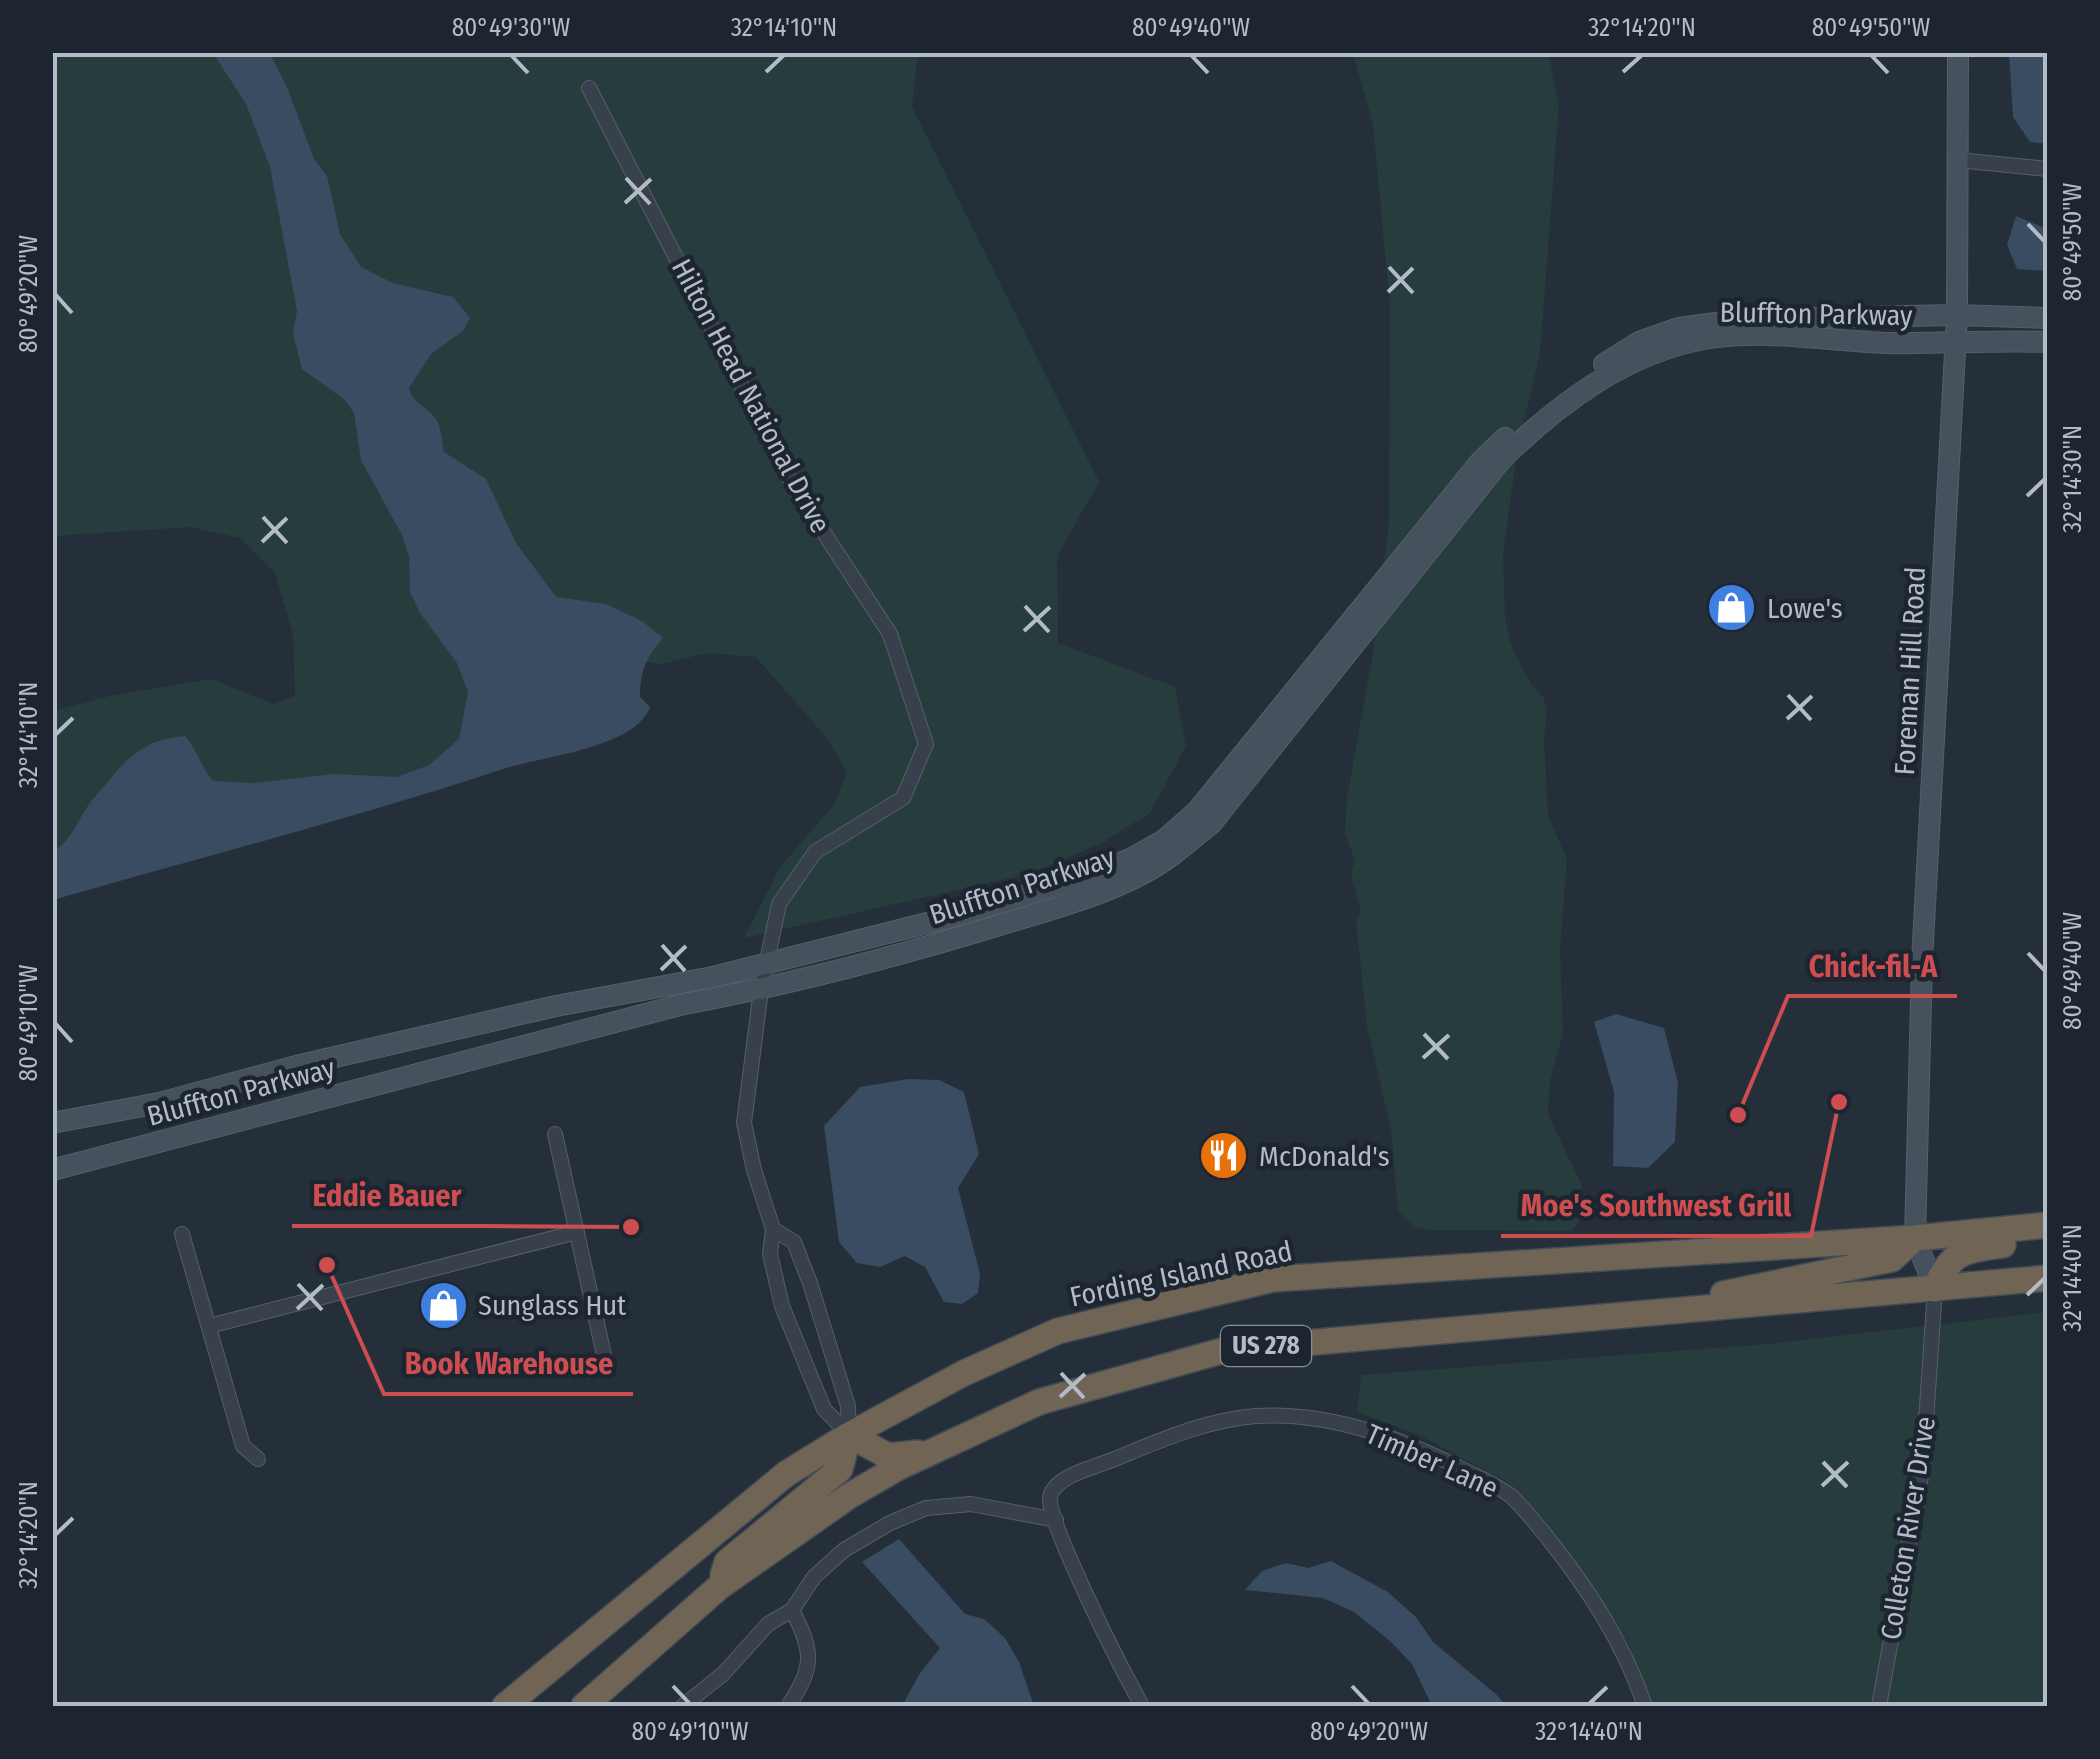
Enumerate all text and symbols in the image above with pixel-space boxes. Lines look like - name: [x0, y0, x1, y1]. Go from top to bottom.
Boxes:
- text: 80°49'30"W: [452, 13, 570, 43]
- text: 32°14'10"N: [731, 13, 837, 43]
- text: 80°49'40"W: [1132, 13, 1250, 43]
- text: 32°14'20"N: [1588, 13, 1696, 43]
- text: 80°49'50"W: [1812, 13, 1931, 43]
- text: 80°49'50"W: [2058, 182, 2088, 301]
- text: 80°49'20"W: [14, 235, 44, 353]
- street label: Hilton Head National Drive: [665, 254, 837, 538]
- street label: Bluffton Parkway: [1719, 296, 1913, 332]
- text: 32°14'30"N: [2058, 425, 2088, 533]
- street label: Foreman Hill Road: [1888, 566, 1932, 776]
- shop icon: Lowe's: [1706, 582, 1758, 634]
- place label: Lowe's: [1767, 592, 1843, 625]
- text: 32°14'10"N: [14, 682, 44, 788]
- street label: Bluffton Parkway: [925, 840, 1119, 931]
- text: 80°49'40"W: [2058, 912, 2088, 1030]
- callout: Chick-fil-A: [1788, 936, 1957, 996]
- text: Chick-fil-A: [1809, 949, 1938, 985]
- text: 80°49'10"W: [14, 964, 44, 1081]
- street label: Bluffton Parkway: [144, 1051, 339, 1133]
- restaurant icon: McDonald's: [1198, 1130, 1250, 1182]
- place label: McDonald's: [1259, 1140, 1390, 1173]
- callout: Eddie Bauer: [292, 1166, 481, 1226]
- callout: Moe's Southwest Grill: [1501, 1176, 1811, 1236]
- text: Eddie Bauer: [313, 1178, 463, 1214]
- text: Moe's Southwest Grill: [1521, 1188, 1792, 1224]
- text: 32°14'40"N: [2058, 1224, 2088, 1332]
- street label: Fording Island Road: [1067, 1234, 1295, 1314]
- shop icon: Sunglass Hut: [417, 1279, 469, 1331]
- place label: Sunglass Hut: [478, 1289, 627, 1322]
- road number: US 278: [1221, 1326, 1311, 1366]
- callout: Book Warehouse: [384, 1334, 633, 1394]
- text: Book Warehouse: [405, 1346, 613, 1382]
- street label: Colleton River Drive: [1874, 1414, 1942, 1642]
- street label: Timber Lane: [1361, 1417, 1503, 1505]
- text: 32°14'20"N: [14, 1481, 44, 1589]
- text: 80°49'10"W: [632, 1717, 749, 1747]
- text: 80°49'20"W: [1310, 1717, 1428, 1747]
- text: 32°14'40"N: [1535, 1717, 1643, 1747]

